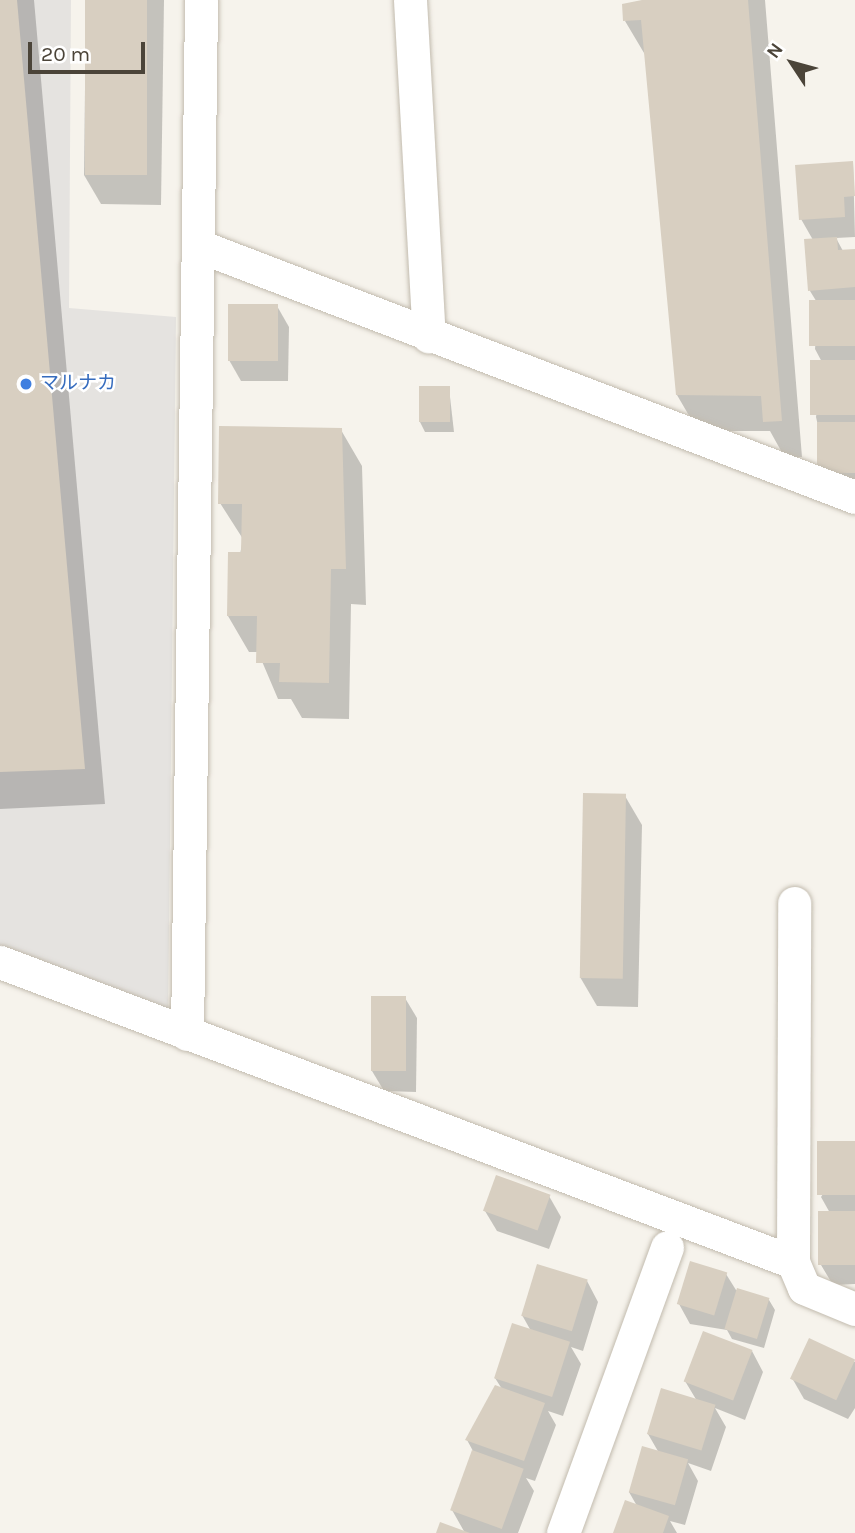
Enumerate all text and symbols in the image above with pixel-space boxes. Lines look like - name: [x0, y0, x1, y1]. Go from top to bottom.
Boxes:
- scale bar: [32, 28, 149, 72]
- north arrow: [757, 28, 827, 98]
- text: N: [762, 39, 788, 63]
- text: 20 m: [41, 42, 90, 66]
- place label: マルナカ: [40, 373, 116, 395]
- marker: マルナカ: [18, 376, 34, 392]

